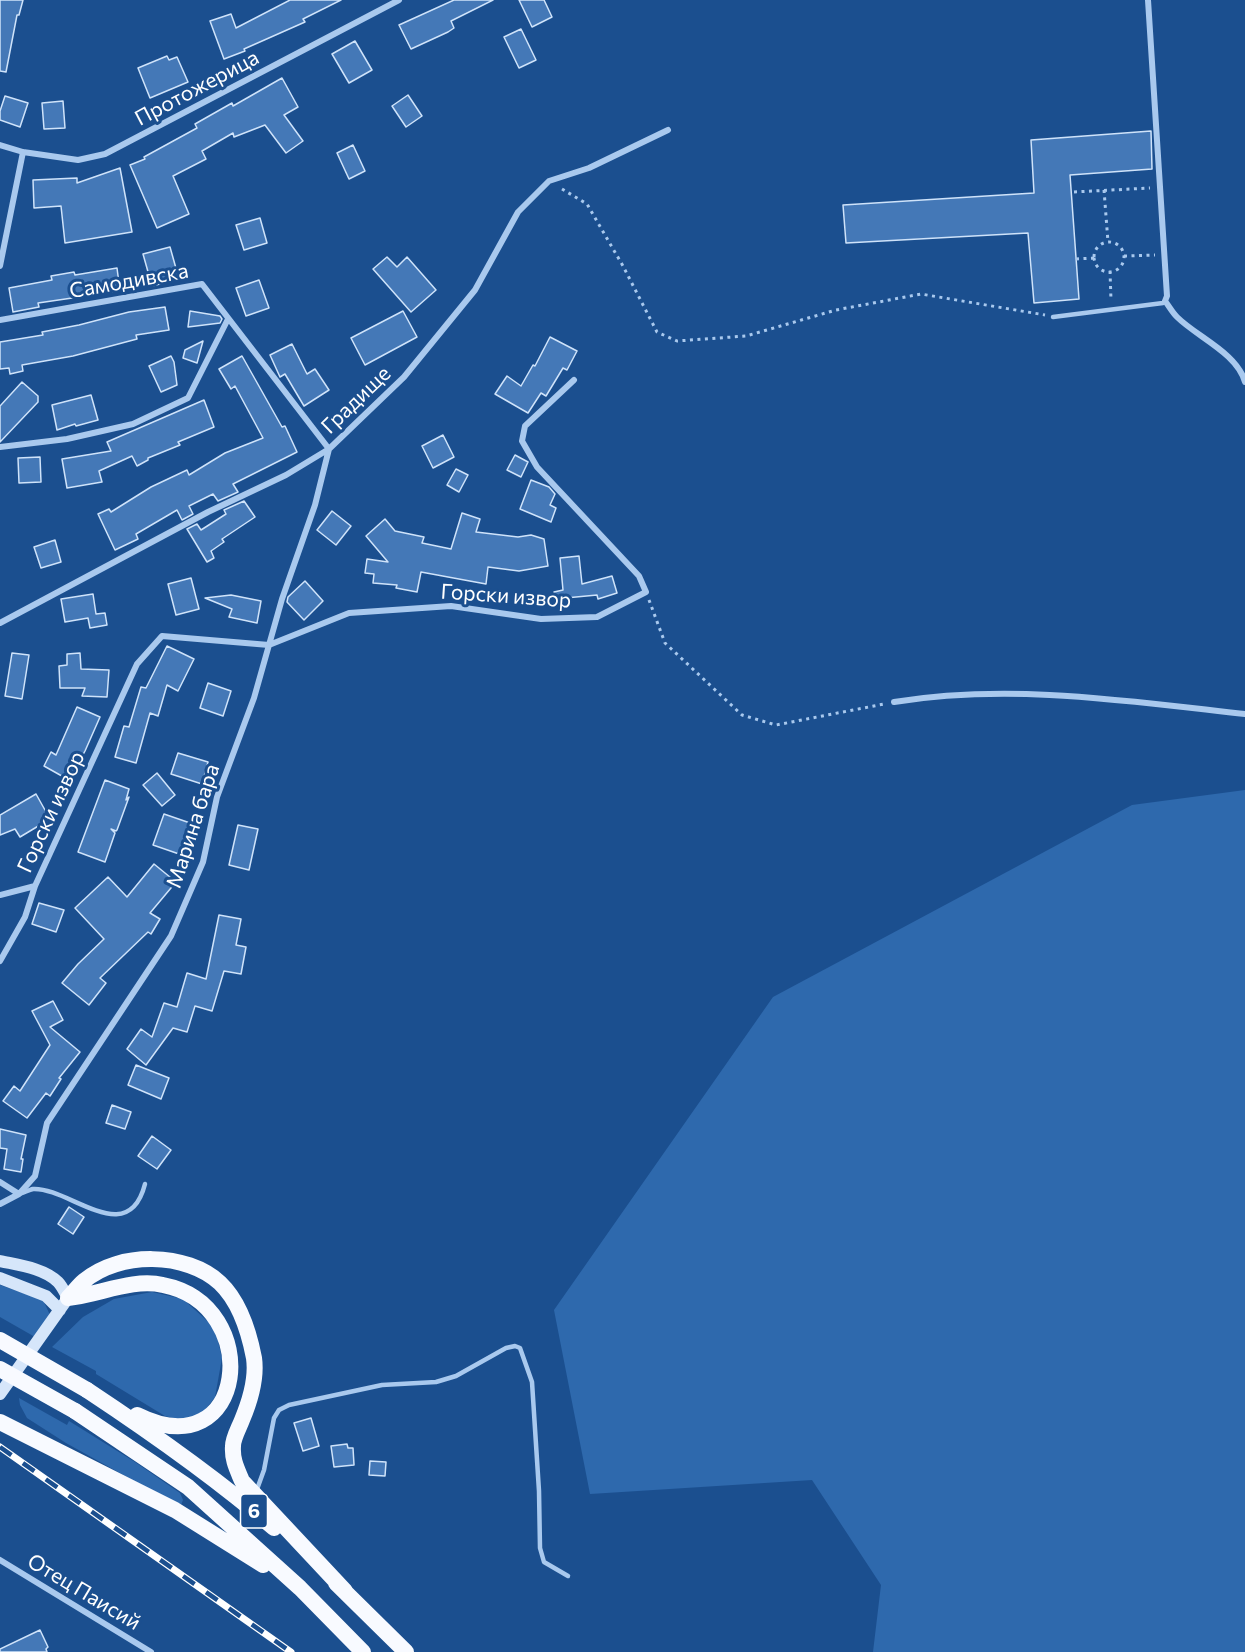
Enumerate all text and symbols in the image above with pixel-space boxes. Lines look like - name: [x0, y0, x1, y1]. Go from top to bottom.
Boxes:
- street label: Протожерица: [131, 45, 263, 131]
- street label: Самодивска: [67, 258, 191, 304]
- street label: Градище: [316, 361, 396, 439]
- street label: Горски извор: [440, 579, 572, 613]
- street label: Горски извор: [12, 747, 90, 877]
- street label: Марина бара: [161, 761, 225, 891]
- road number: 6: [240, 1494, 268, 1528]
- street label: Отец Паисий: [23, 1548, 145, 1636]

